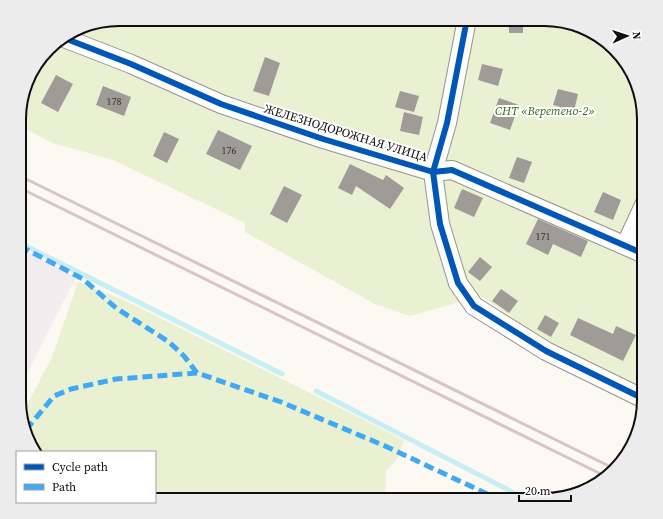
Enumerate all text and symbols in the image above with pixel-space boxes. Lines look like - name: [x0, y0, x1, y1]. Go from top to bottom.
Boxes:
- north arrow: [607, 16, 647, 56]
- text: N: [629, 31, 644, 40]
- house number: 178: [107, 95, 122, 108]
- street label: ЖЕЛЕЗНОДОРОЖНАЯ УЛИЦА: [262, 101, 430, 166]
- park label: СНТ «Веретено-2»: [495, 103, 595, 119]
- house number: 176: [222, 144, 237, 157]
- house number: 171: [536, 230, 551, 243]
- legend: [16, 451, 156, 503]
- text: Cycle path: [52, 459, 108, 475]
- scale bar: [519, 477, 571, 503]
- text: Path: [52, 479, 76, 495]
- text: 20 m: [525, 483, 551, 499]

